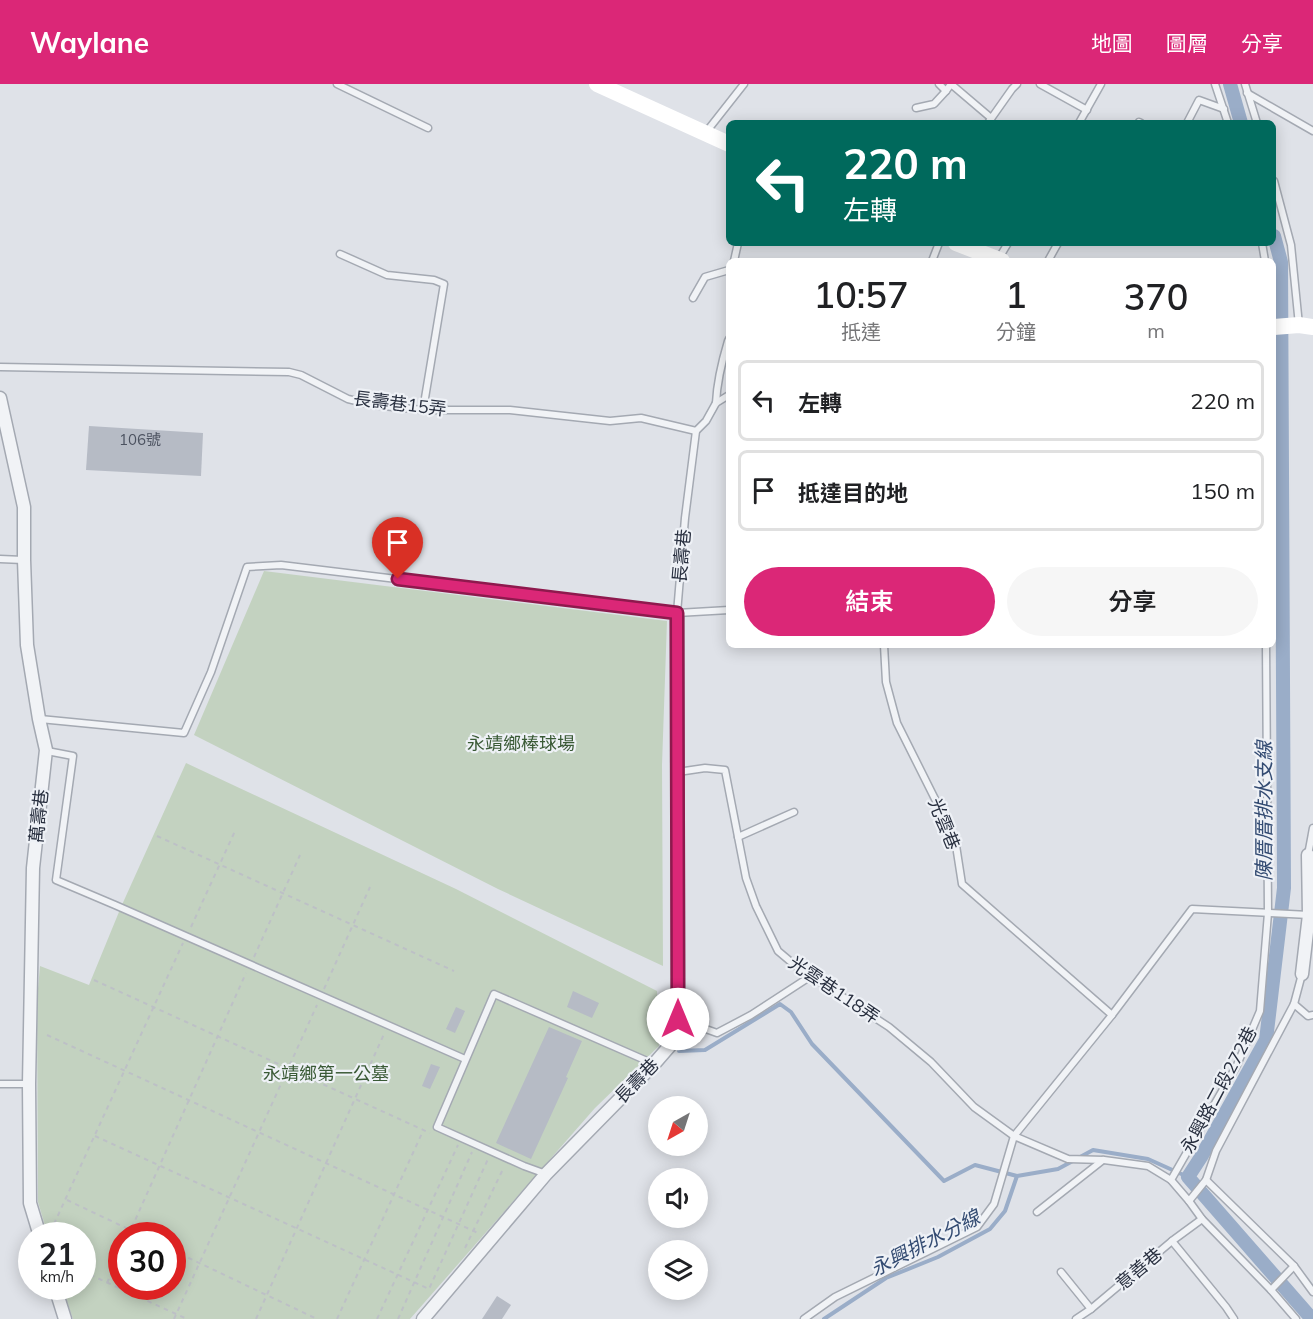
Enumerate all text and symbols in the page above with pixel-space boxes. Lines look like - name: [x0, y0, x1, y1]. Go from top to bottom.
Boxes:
- text: Waylane: [30, 25, 149, 60]
- text: 地圖: [1091, 30, 1133, 56]
- text: 圖層: [1166, 30, 1208, 56]
- text: 分享: [1241, 30, 1283, 56]
- text: 220 m: [843, 137, 968, 190]
- icon: left: [744, 144, 822, 222]
- text: 左轉: [843, 193, 897, 227]
- text: 10:57: [814, 272, 909, 317]
- text: 1: [1005, 272, 1027, 317]
- text: 370: [1124, 274, 1188, 319]
- text: m: [1147, 318, 1165, 343]
- text: 抵達: [841, 319, 881, 344]
- text: 分鐘: [996, 319, 1036, 344]
- icon: left: [747, 384, 780, 417]
- street label: 長壽巷15弄: [352, 386, 448, 421]
- text: 220 m: [1190, 387, 1255, 415]
- text: 左轉: [798, 389, 842, 417]
- house number: 106號: [119, 430, 161, 449]
- icon: arrive: [747, 474, 780, 507]
- text: 150 m: [1190, 477, 1255, 505]
- text: 抵達目的地: [798, 479, 908, 507]
- pin: [372, 517, 423, 579]
- icon: arrive: [381, 526, 414, 559]
- street label: 長壽巷: [668, 528, 695, 584]
- button: 結束: [744, 567, 995, 636]
- button: 分享: [1007, 567, 1258, 636]
- park label: 永靖鄉棒球場: [467, 732, 575, 755]
- water label: 陳厝厝排水支線: [1251, 739, 1276, 881]
- street label: 萬壽巷: [24, 788, 53, 844]
- street label: 光雲巷: [924, 794, 965, 853]
- street label: 光雲巷118弄: [785, 951, 884, 1028]
- position arrow: [646, 987, 710, 1051]
- street label: 永興路二段272巷: [1175, 1022, 1262, 1157]
- street label: 長壽巷: [610, 1053, 664, 1108]
- park label: 永靖鄉第一公墓: [263, 1062, 389, 1085]
- north arrow: [648, 1096, 708, 1156]
- map controls: [648, 1096, 708, 1300]
- button: sound: [648, 1168, 708, 1228]
- water label: 永興排水分線: [866, 1203, 986, 1281]
- speed limit sign: 30: [108, 1222, 186, 1300]
- text: 21: [39, 1235, 75, 1273]
- button: layers: [648, 1240, 708, 1300]
- street label: 意善巷: [1111, 1242, 1167, 1295]
- text: km/h: [40, 1267, 74, 1286]

